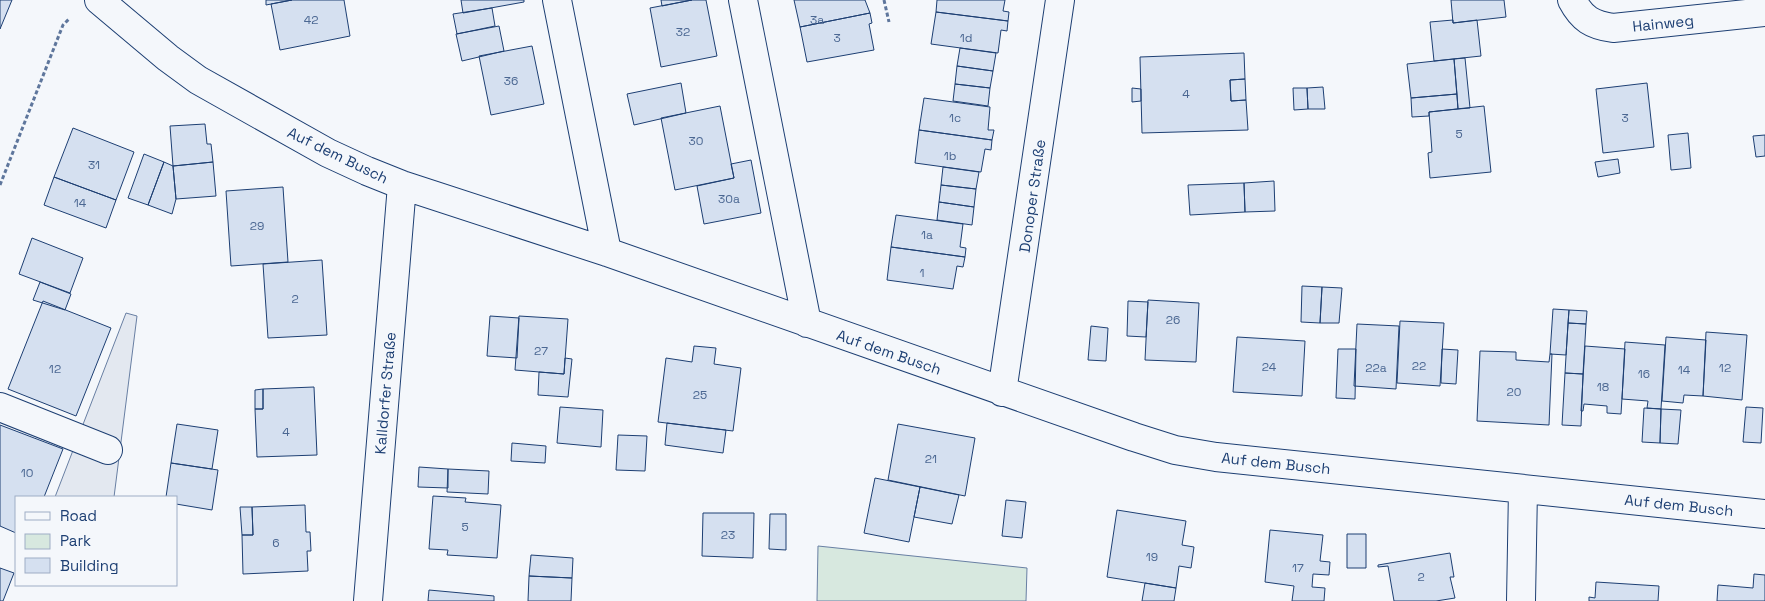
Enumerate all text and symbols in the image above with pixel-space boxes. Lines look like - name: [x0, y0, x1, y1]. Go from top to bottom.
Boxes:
- street label: Hainweg: [1631, 10, 1695, 36]
- house number: 42: [304, 12, 318, 28]
- house number: 3a: [810, 12, 824, 28]
- house number: 32: [676, 24, 690, 40]
- house number: 3: [833, 30, 841, 46]
- house number: 1d: [960, 30, 972, 46]
- house number: 36: [504, 73, 518, 89]
- house number: 4: [1182, 86, 1190, 102]
- house number: 1c: [949, 110, 961, 126]
- house number: 3: [1621, 110, 1629, 126]
- street label: Auf dem Busch: [285, 122, 391, 188]
- house number: 5: [1455, 126, 1463, 142]
- house number: 30: [689, 133, 703, 149]
- street label: Donoper Straße: [1015, 138, 1049, 254]
- house number: 1b: [944, 148, 957, 164]
- house number: 31: [88, 157, 100, 173]
- house number: 30a: [718, 191, 740, 207]
- house number: 14: [74, 195, 87, 211]
- house number: 29: [250, 218, 264, 234]
- house number: 1a: [921, 227, 933, 243]
- house number: 1: [919, 265, 925, 281]
- house number: 2: [291, 291, 299, 307]
- house number: 26: [1166, 312, 1180, 328]
- street label: Auf dem Busch: [834, 325, 944, 379]
- street label: Kalldorfer Straße: [370, 331, 400, 455]
- house number: 27: [534, 343, 548, 359]
- house number: 22: [1412, 358, 1426, 374]
- house number: 24: [1262, 359, 1277, 375]
- house number: 22a: [1365, 360, 1387, 376]
- house number: 12: [1719, 360, 1731, 376]
- house number: 12: [49, 361, 61, 377]
- house number: 14: [1678, 362, 1691, 378]
- house number: 16: [1638, 366, 1650, 382]
- house number: 18: [1597, 379, 1609, 395]
- house number: 20: [1507, 384, 1521, 400]
- house number: 25: [693, 387, 707, 403]
- house number: 4: [282, 424, 290, 440]
- street label: Auf dem Busch: [1221, 448, 1331, 478]
- house number: 21: [925, 451, 937, 467]
- house number: 10: [21, 465, 33, 481]
- street label: Auf dem Busch: [1624, 490, 1734, 520]
- legend: [15, 496, 178, 586]
- text: Road: [60, 506, 97, 525]
- house number: 5: [461, 519, 469, 535]
- house number: 23: [721, 527, 735, 543]
- text: Park: [60, 531, 91, 550]
- house number: 6: [272, 535, 280, 551]
- house number: 19: [1146, 549, 1158, 565]
- text: Building: [60, 556, 119, 575]
- house number: 17: [1292, 560, 1304, 576]
- house number: 2: [1417, 569, 1425, 585]

